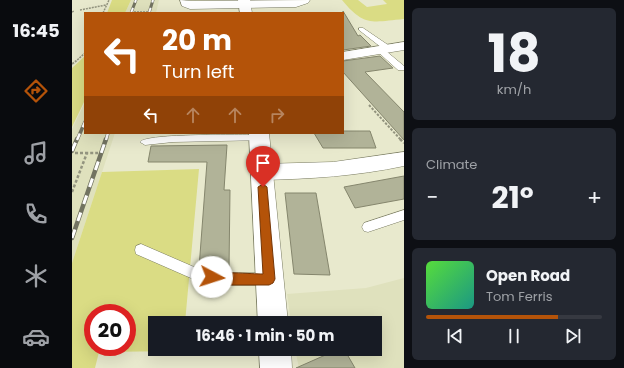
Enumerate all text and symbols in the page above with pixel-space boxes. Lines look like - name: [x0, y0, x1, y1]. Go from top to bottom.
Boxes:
- text: 18: [487, 17, 541, 90]
- text: 16:45: [12, 18, 60, 43]
- text: 20 m: [162, 21, 232, 60]
- icon: left: [96, 28, 148, 80]
- text: Turn left: [162, 59, 234, 84]
- icon: directions: [22, 77, 50, 105]
- text: km/h: [497, 80, 531, 99]
- icon: left: [140, 104, 162, 126]
- icon: ahead: [182, 104, 204, 126]
- icon: ahead: [224, 104, 246, 126]
- icon: right: [266, 104, 288, 126]
- icon: music: [22, 139, 50, 167]
- pin: [246, 146, 280, 187]
- icon: arrive: [252, 152, 274, 174]
- text: Climate: [426, 155, 477, 174]
- text: 21°: [491, 176, 534, 219]
- text: −: [426, 182, 438, 213]
- text: +: [587, 182, 602, 213]
- icon: phone: [22, 200, 50, 228]
- position arrow: [191, 256, 233, 298]
- icon: climate: [22, 262, 50, 290]
- text: Open Road: [486, 265, 570, 286]
- text: Tom Ferris: [486, 287, 553, 306]
- speed limit sign: 20: [84, 304, 136, 356]
- icon: car: [22, 323, 50, 351]
- text: 16:46 · 1 min · 50 m: [196, 325, 334, 346]
- icon: previous: [444, 325, 466, 347]
- icon: pause: [503, 325, 525, 347]
- icon: next: [562, 325, 584, 347]

